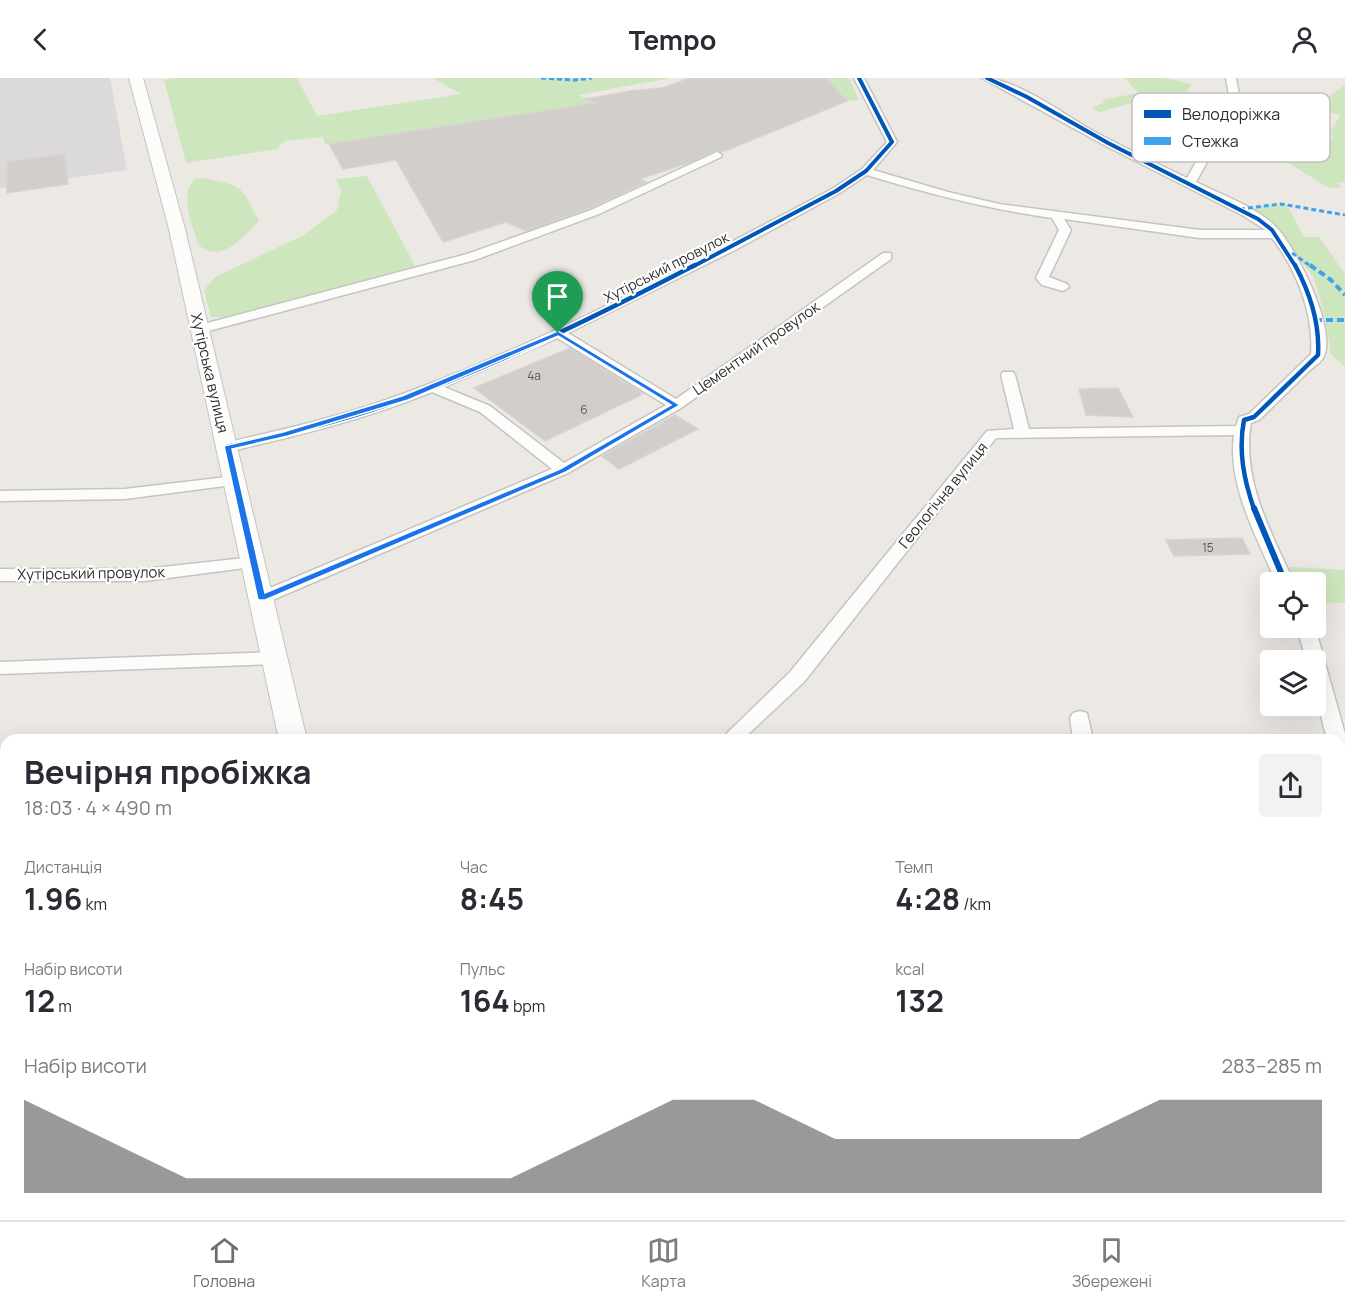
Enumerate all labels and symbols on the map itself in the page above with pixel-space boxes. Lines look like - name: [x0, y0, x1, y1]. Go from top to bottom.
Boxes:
- legend: [1132, 93, 1330, 162]
- text: Велодоріжка: [1182, 103, 1280, 125]
- text: Стежка: [1182, 130, 1239, 152]
- street label: Хутірський провулок: [600, 227, 733, 307]
- pin: [532, 271, 583, 333]
- street label: Цементний провулок: [688, 296, 824, 400]
- street label: Хутірська вулиця: [186, 311, 234, 435]
- house number: 4а: [527, 367, 541, 384]
- house number: 6: [580, 401, 588, 418]
- street label: Геологічна вулиця: [894, 437, 992, 553]
- house number: 15: [1202, 539, 1214, 556]
- street label: Хутірський провулок: [17, 561, 166, 585]

